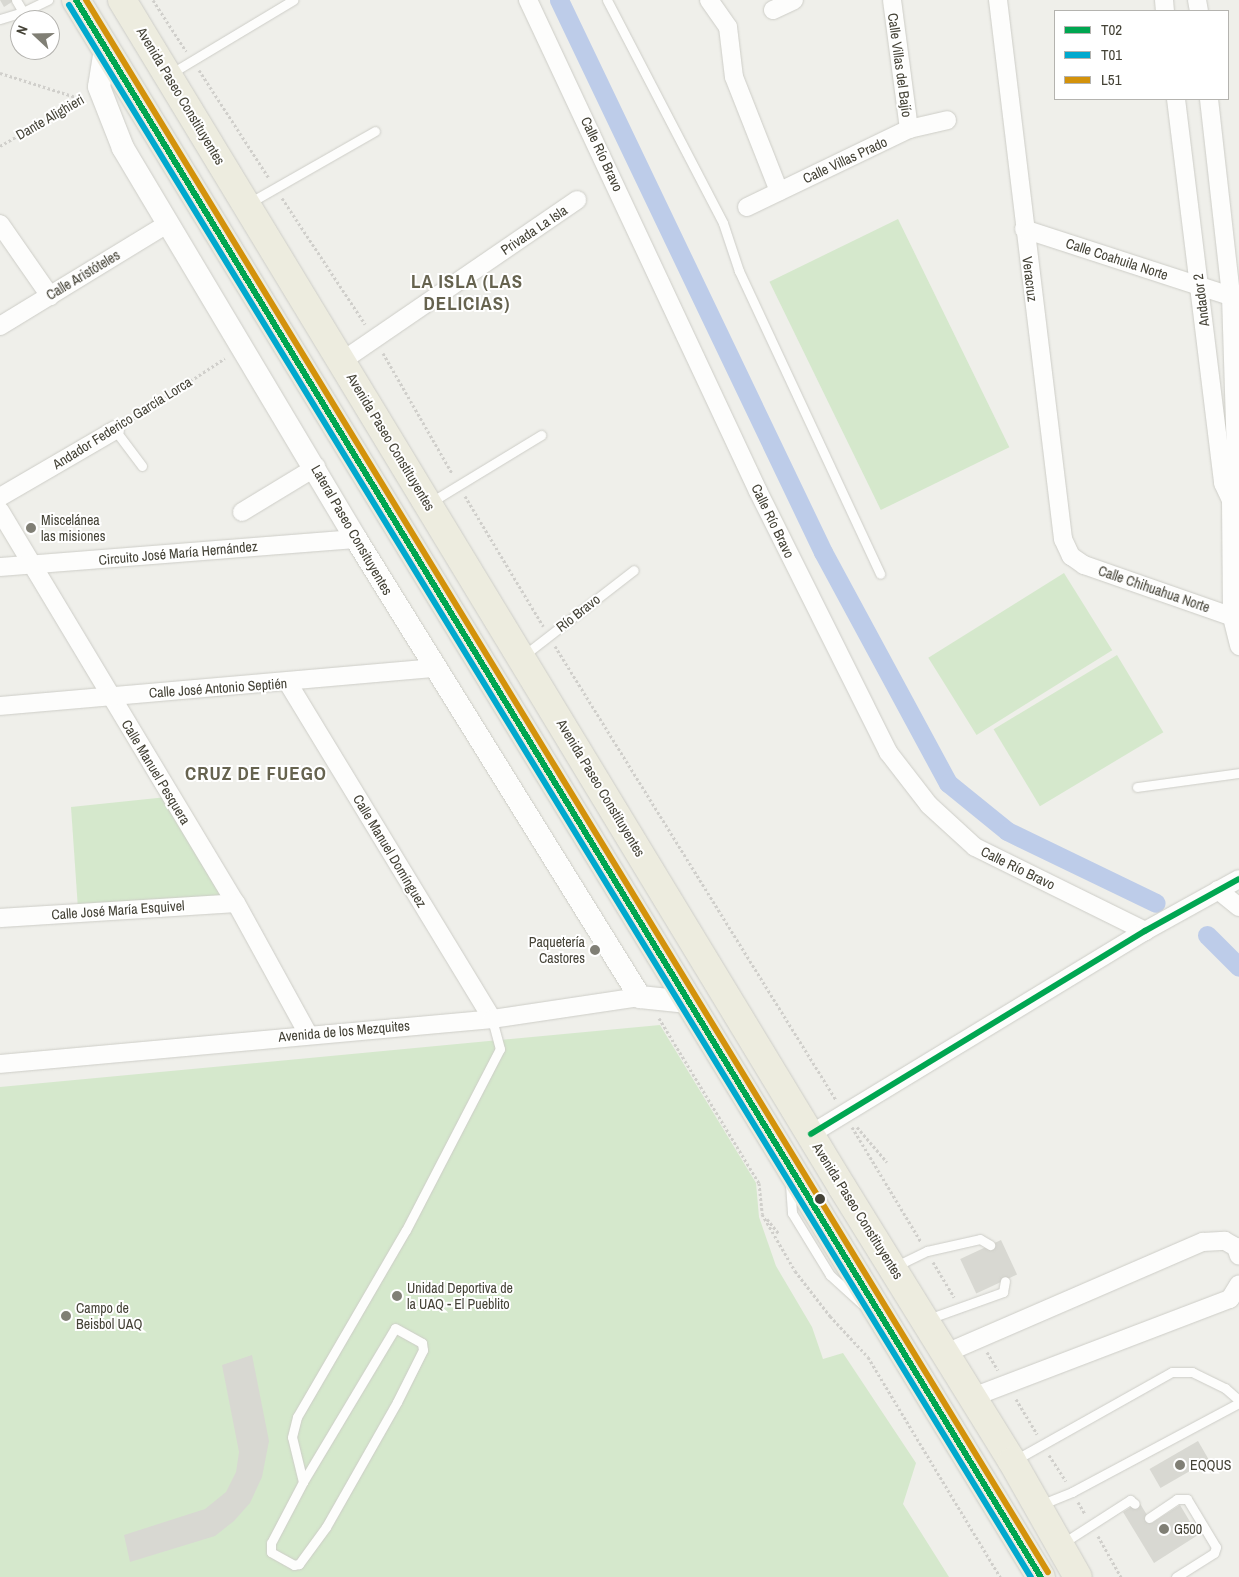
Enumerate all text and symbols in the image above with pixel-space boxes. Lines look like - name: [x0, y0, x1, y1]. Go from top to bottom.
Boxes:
- north arrow: [10, 10, 60, 60]
- legend: [1054, 10, 1229, 100]
- street label: Calle Villas del Bajío: [884, 12, 916, 118]
- text: T02: [1101, 19, 1122, 40]
- text: N: [12, 23, 32, 37]
- street label: Avenida Paseo Constituyentes: [133, 24, 229, 168]
- text: T01: [1101, 44, 1122, 65]
- text: L51: [1101, 69, 1122, 90]
- street label: Dante Alighieri: [13, 91, 87, 143]
- street label: Calle Río Bravo: [577, 114, 627, 194]
- street label: Calle Villas Prado: [800, 133, 890, 187]
- street label: Privada La Isla: [498, 202, 570, 258]
- street label: Calle Coahuila Norte: [1064, 235, 1170, 283]
- street label: Calle Aristóteles: [43, 246, 123, 304]
- street label: Veracruz: [1019, 255, 1041, 303]
- district label: LA ISLA (LAS DELICIAS): [409, 271, 525, 315]
- street label: Andador 2: [1189, 273, 1213, 327]
- street label: Avenida Paseo Constituyentes: [343, 370, 439, 514]
- street label: Andador Federico García Lorca: [49, 373, 195, 473]
- street label: Lateral Paseo Consituyentes: [308, 462, 396, 598]
- street label: Calle Río Bravo: [748, 481, 798, 561]
- place label: Miscelánea las misiones: [41, 512, 105, 544]
- marker: Miscelánea las misiones: [25, 522, 37, 534]
- street label: Circuito José María Hernández: [98, 538, 258, 568]
- street label: Calle Chihuahua Norte: [1096, 562, 1212, 616]
- street label: Río Bravo: [553, 591, 603, 635]
- street label: Calle José Antonio Septién: [148, 675, 288, 701]
- street label: Avenida Paseo Constituyentes: [553, 716, 649, 860]
- street label: Calle Manuel Pesquera: [118, 717, 194, 827]
- district label: CRUZ DE FUEGO: [183, 763, 329, 785]
- street label: Calle Manuel Domínguez: [350, 791, 430, 911]
- street label: Calle Río Bravo: [978, 843, 1058, 893]
- street label: Calle José María Esquivel: [51, 897, 185, 923]
- place label: Paquetería Castores: [529, 934, 585, 966]
- marker: Paquetería Castores: [589, 944, 601, 956]
- street label: Avenida de los Mezquites: [278, 1017, 410, 1045]
- street label: Avenida Paseo Constituyentes: [809, 1140, 907, 1282]
- unlabelled marker: [815, 1194, 825, 1204]
- place label: Unidad Deportiva de la UAQ - El Pueblito: [407, 1280, 513, 1312]
- marker: Unidad Deportiva de la UAQ - El Pueblito: [391, 1290, 403, 1302]
- place label: Campo de Beisbol UAQ: [76, 1300, 142, 1332]
- marker: Campo de Beisbol UAQ: [60, 1310, 72, 1322]
- place label: EQQUS: [1190, 1457, 1231, 1473]
- marker: EQQUS: [1174, 1459, 1186, 1471]
- place label: G500: [1174, 1521, 1202, 1537]
- marker: G500: [1158, 1523, 1170, 1535]

